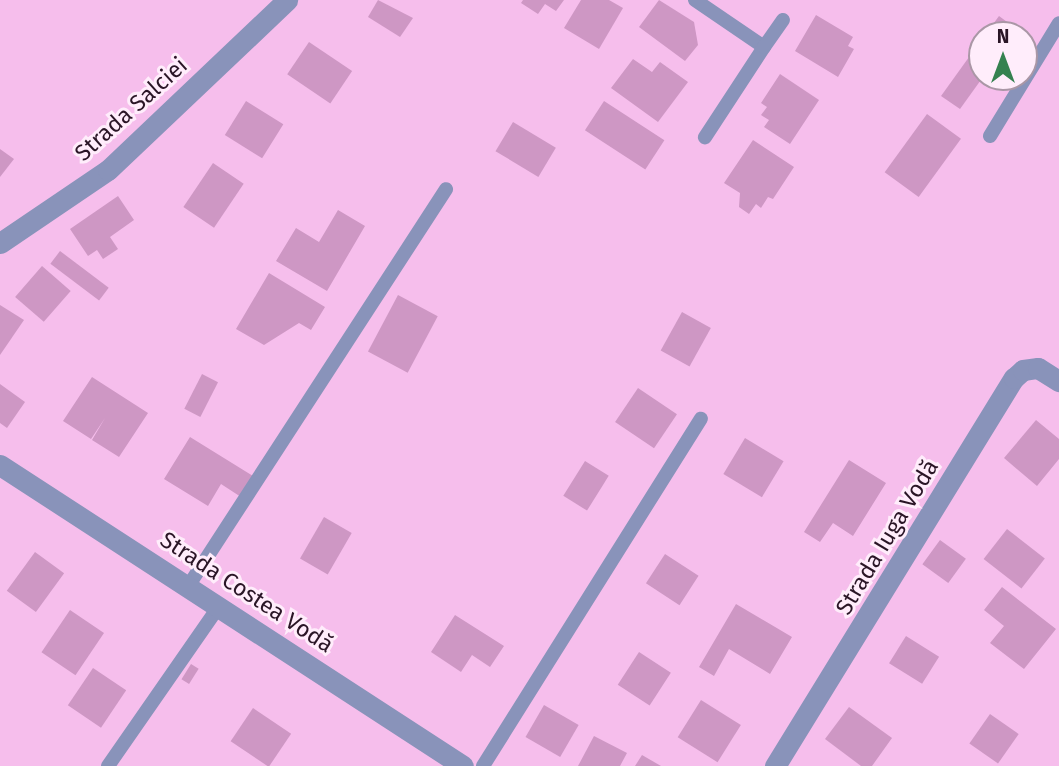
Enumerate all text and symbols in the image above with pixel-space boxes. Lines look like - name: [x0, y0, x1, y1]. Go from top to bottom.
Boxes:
- north arrow: [968, 21, 1038, 91]
- text: N: [997, 25, 1009, 48]
- street label: Strada Salciei: [69, 51, 193, 167]
- street label: Strada Iuga Vodă: [830, 454, 944, 620]
- street label: Strada Costea Vodă: [155, 526, 339, 658]

